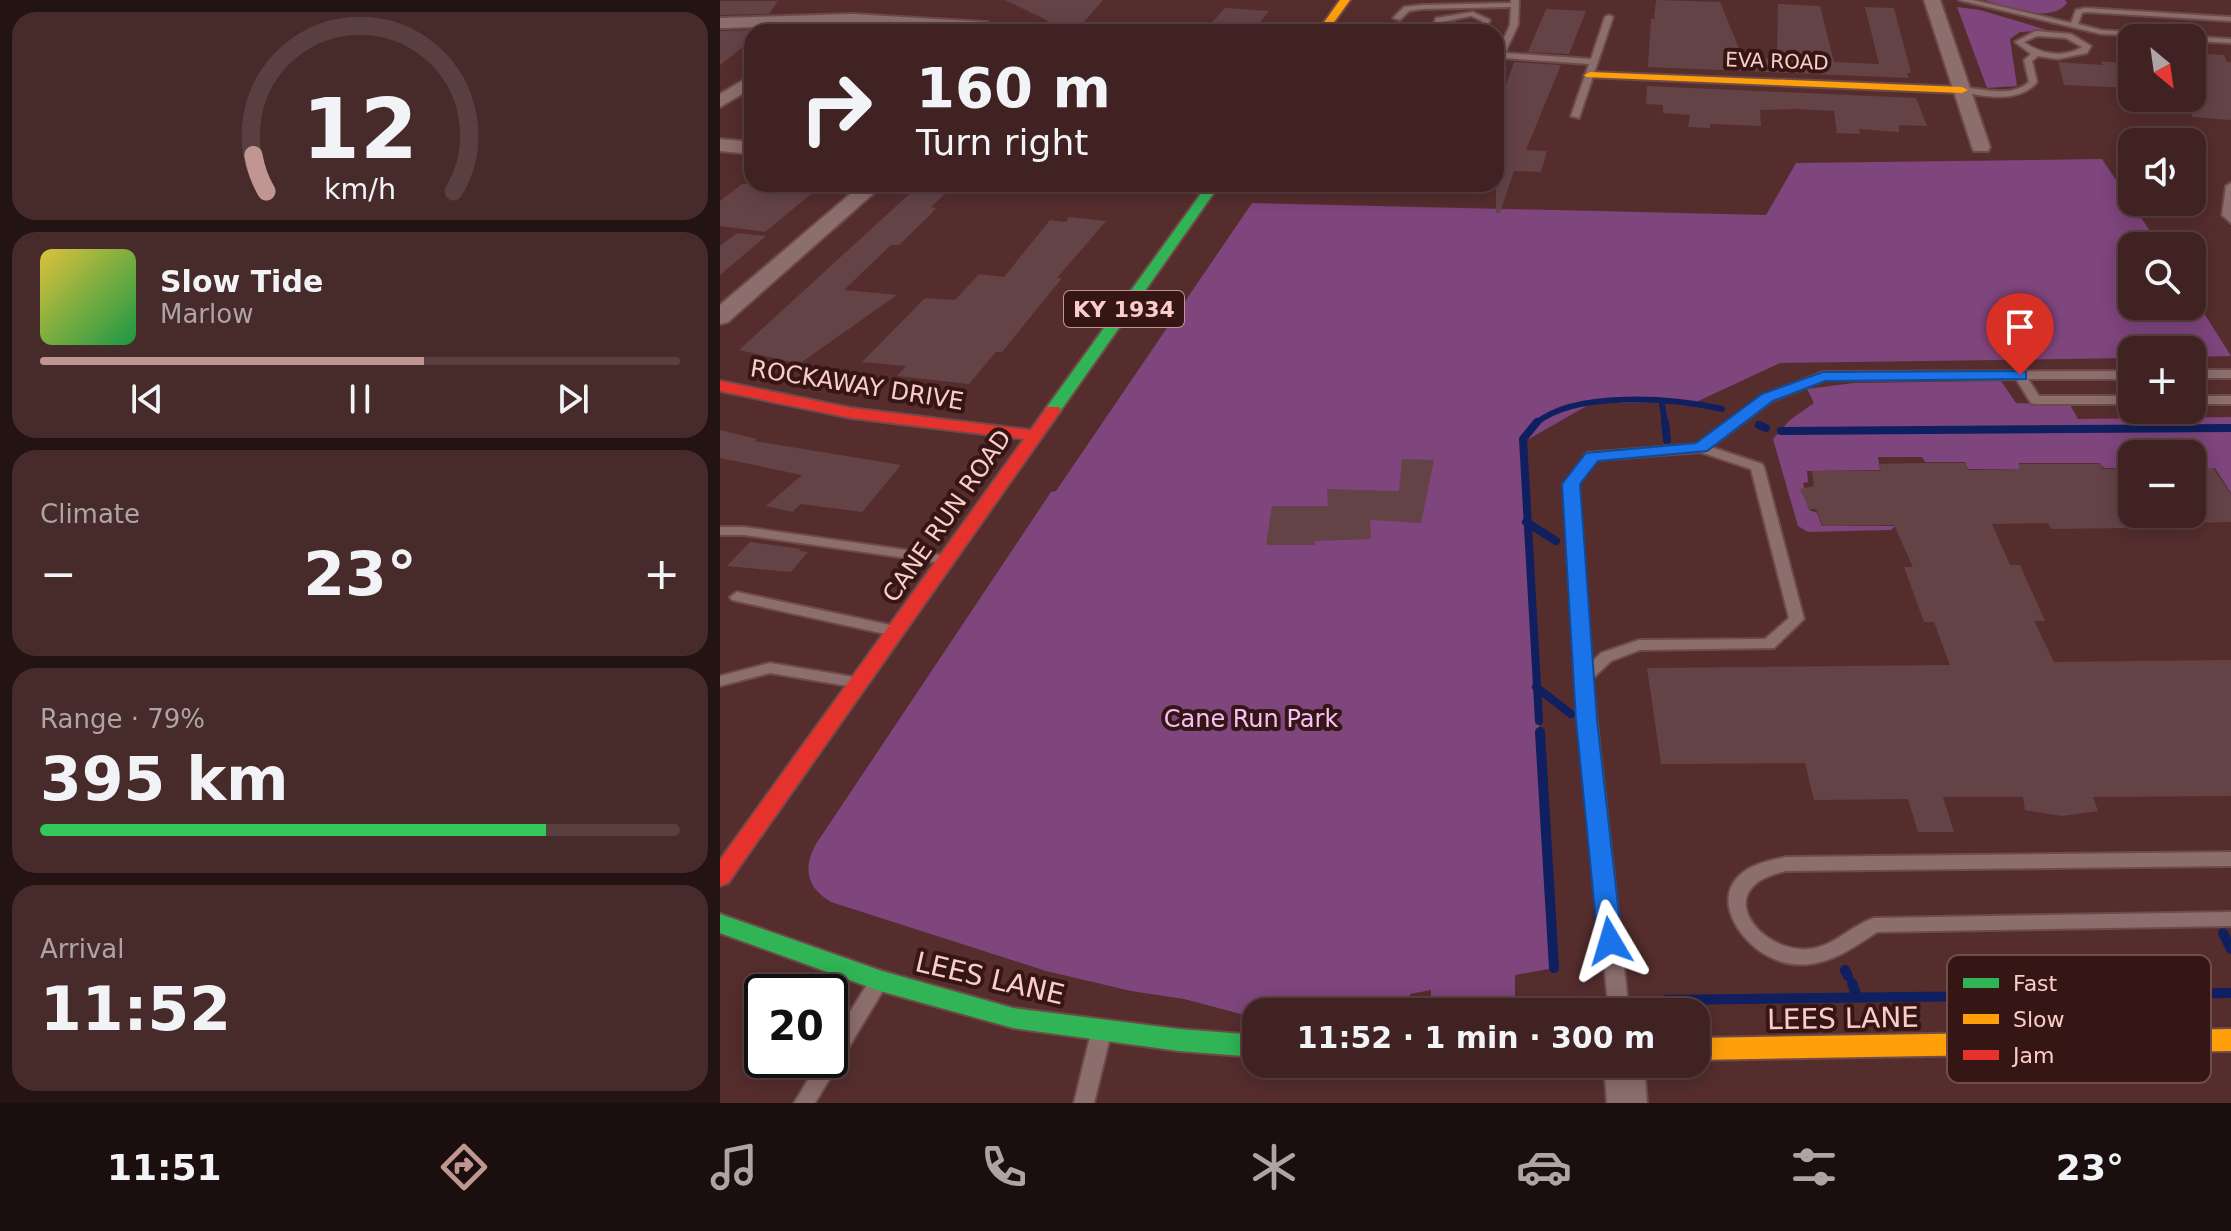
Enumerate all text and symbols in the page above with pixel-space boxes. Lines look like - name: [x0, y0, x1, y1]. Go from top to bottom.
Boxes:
- north arrow: [2118, 24, 2206, 112]
- map controls: [2118, 24, 2206, 528]
- street label: EVA ROAD: [1725, 47, 1829, 75]
- text: 160 m: [916, 55, 1111, 120]
- icon: right: [784, 56, 888, 160]
- text: 12: [302, 81, 418, 178]
- text: Turn right: [916, 122, 1088, 163]
- button: sound: [2118, 128, 2206, 216]
- text: km/h: [324, 172, 396, 206]
- button: search: [2118, 232, 2206, 320]
- text: Slow Tide: [160, 264, 323, 299]
- road number: KY 1934: [1064, 291, 1184, 327]
- pin: [1986, 293, 2054, 375]
- text: Marlow: [160, 299, 253, 329]
- icon: arrive: [1998, 305, 2042, 349]
- button: +: [2118, 336, 2206, 424]
- street label: ROCKAWAY DRIVE: [748, 354, 966, 416]
- icon: previous: [125, 377, 169, 421]
- icon: pause: [338, 377, 382, 421]
- icon: next: [551, 377, 595, 421]
- street label: CANE RUN ROAD: [877, 424, 1017, 608]
- button: −: [2118, 440, 2206, 528]
- text: Climate: [40, 499, 140, 529]
- text: 23°: [303, 539, 417, 609]
- text: −: [40, 548, 77, 599]
- text: +: [643, 548, 680, 599]
- text: Range · 79%: [40, 704, 205, 734]
- park label: Cane Run Park: [1164, 705, 1338, 733]
- text: 395 km: [40, 744, 289, 814]
- position arrow: [1568, 899, 1652, 983]
- text: Arrival: [40, 934, 124, 964]
- street label: LEES LANE: [912, 945, 1068, 1012]
- legend: [1947, 955, 2211, 1083]
- text: Fast: [2013, 971, 2058, 996]
- text: 11:52: [40, 974, 231, 1044]
- speed limit sign: 20: [744, 974, 848, 1078]
- street label: LEES LANE: [1767, 1001, 1919, 1036]
- text: Slow: [2013, 1007, 2065, 1032]
- text: 11:52 · 1 min · 300 m: [1297, 1020, 1655, 1055]
- text: Jam: [2011, 1043, 2054, 1068]
- icon: directions: [436, 1139, 492, 1195]
- icon: music: [706, 1139, 762, 1195]
- icon: phone: [976, 1139, 1032, 1195]
- icon: climate: [1246, 1139, 1302, 1195]
- icon: car: [1516, 1139, 1572, 1195]
- icon: filters: [1786, 1139, 1842, 1195]
- text: 11:51: [107, 1147, 222, 1188]
- text: 23°: [2056, 1147, 2124, 1188]

